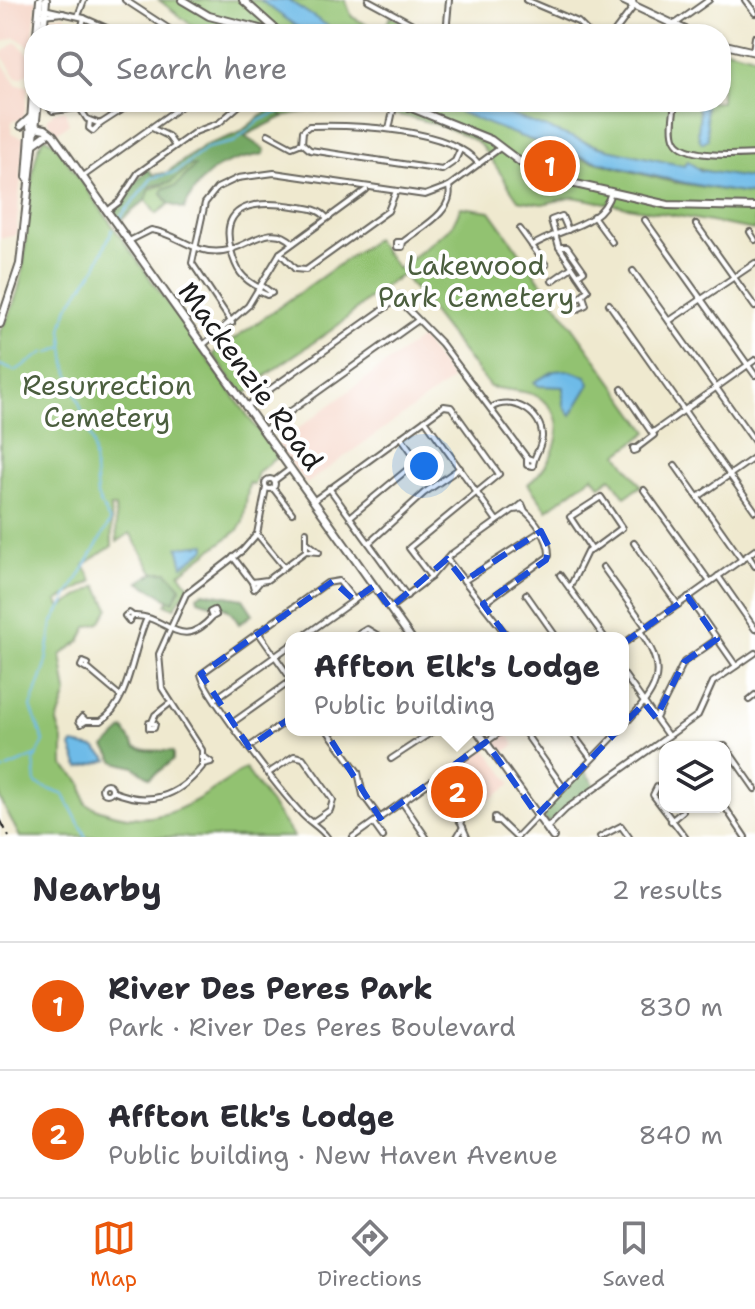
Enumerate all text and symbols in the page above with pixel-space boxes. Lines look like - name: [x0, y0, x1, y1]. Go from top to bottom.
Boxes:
- search box: [24, 24, 731, 112]
- icon: search: [52, 46, 96, 90]
- text: Search here: [116, 48, 287, 89]
- pin: 1: [524, 136, 576, 196]
- park label: Lakewood Park Cemetery: [378, 246, 574, 316]
- street label: Mackenzie Road: [170, 274, 332, 478]
- park label: Resurrection Cemetery: [22, 366, 192, 436]
- your location: [404, 446, 444, 486]
- popup: [285, 632, 629, 736]
- text: Affton Elk's Lodge: [314, 646, 600, 687]
- text: Public building: [314, 687, 495, 722]
- map controls: [659, 741, 731, 813]
- button: layers: [659, 741, 731, 813]
- pin: 2: [431, 762, 483, 822]
- text: Nearby: [32, 866, 162, 912]
- text: 2 results: [611, 872, 723, 907]
- text: River Des Peres Park: [108, 968, 433, 1009]
- text: 1: [52, 989, 64, 1024]
- text: 830 m: [639, 989, 723, 1024]
- text: Park · River Des Peres Boulevard: [108, 1009, 516, 1044]
- text: Affton Elk's Lodge: [108, 1096, 395, 1137]
- text: 2: [49, 1117, 67, 1152]
- text: 840 m: [638, 1117, 723, 1152]
- text: Public building · New Haven Avenue: [108, 1137, 558, 1172]
- tab: Map: [90, 1216, 137, 1293]
- tab: Directions: [317, 1216, 422, 1293]
- tab: Saved: [602, 1216, 665, 1293]

